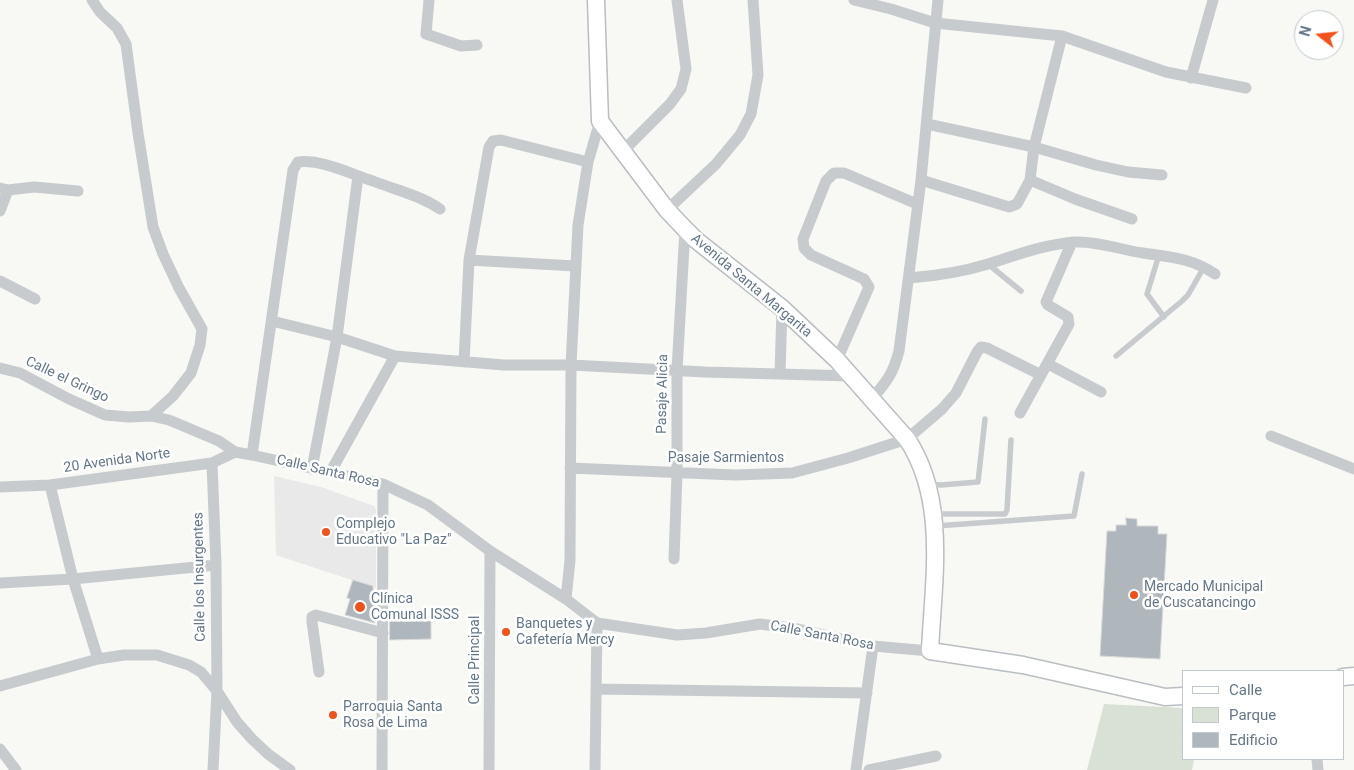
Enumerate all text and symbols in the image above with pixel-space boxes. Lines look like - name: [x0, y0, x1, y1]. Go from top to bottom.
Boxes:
- north arrow: [1294, 10, 1344, 60]
- text: N: [1296, 24, 1315, 38]
- street label: Avenida Santa Margarita: [687, 231, 815, 341]
- street label: Calle el Gringo: [23, 353, 111, 407]
- street label: Pasaje Alicia: [654, 354, 672, 434]
- street label: 20 Avenida Norte: [63, 445, 171, 477]
- street label: Pasaje Sarmientos: [668, 450, 784, 466]
- street label: Calle Santa Rosa: [275, 452, 381, 492]
- street label: Calle los Insurgentes: [190, 512, 210, 642]
- place label: Complejo Educativo "La Paz": [336, 516, 451, 548]
- marker: Complejo Educativo "La Paz": [320, 526, 332, 538]
- place label: Mercado Municipal de Cuscatancingo: [1144, 579, 1263, 612]
- marker: Mercado Municipal de Cuscatancingo: [1128, 589, 1140, 601]
- place label: Clínica Comunal ISSS: [371, 591, 459, 624]
- marker: Clínica Comunal ISSS: [353, 600, 367, 614]
- street label: Calle Principal: [467, 616, 483, 704]
- place label: Banquetes y Cafetería Mercy: [516, 616, 614, 648]
- street label: Calle Santa Rosa: [769, 618, 875, 654]
- marker: Banquetes y Cafetería Mercy: [500, 626, 512, 638]
- legend: [1182, 670, 1344, 760]
- text: Calle: [1229, 681, 1262, 699]
- place label: Parroquia Santa Rosa de Lima: [343, 699, 443, 732]
- text: Parque: [1229, 706, 1276, 724]
- marker: Parroquia Santa Rosa de Lima: [327, 709, 339, 721]
- text: Edificio: [1229, 731, 1278, 749]

